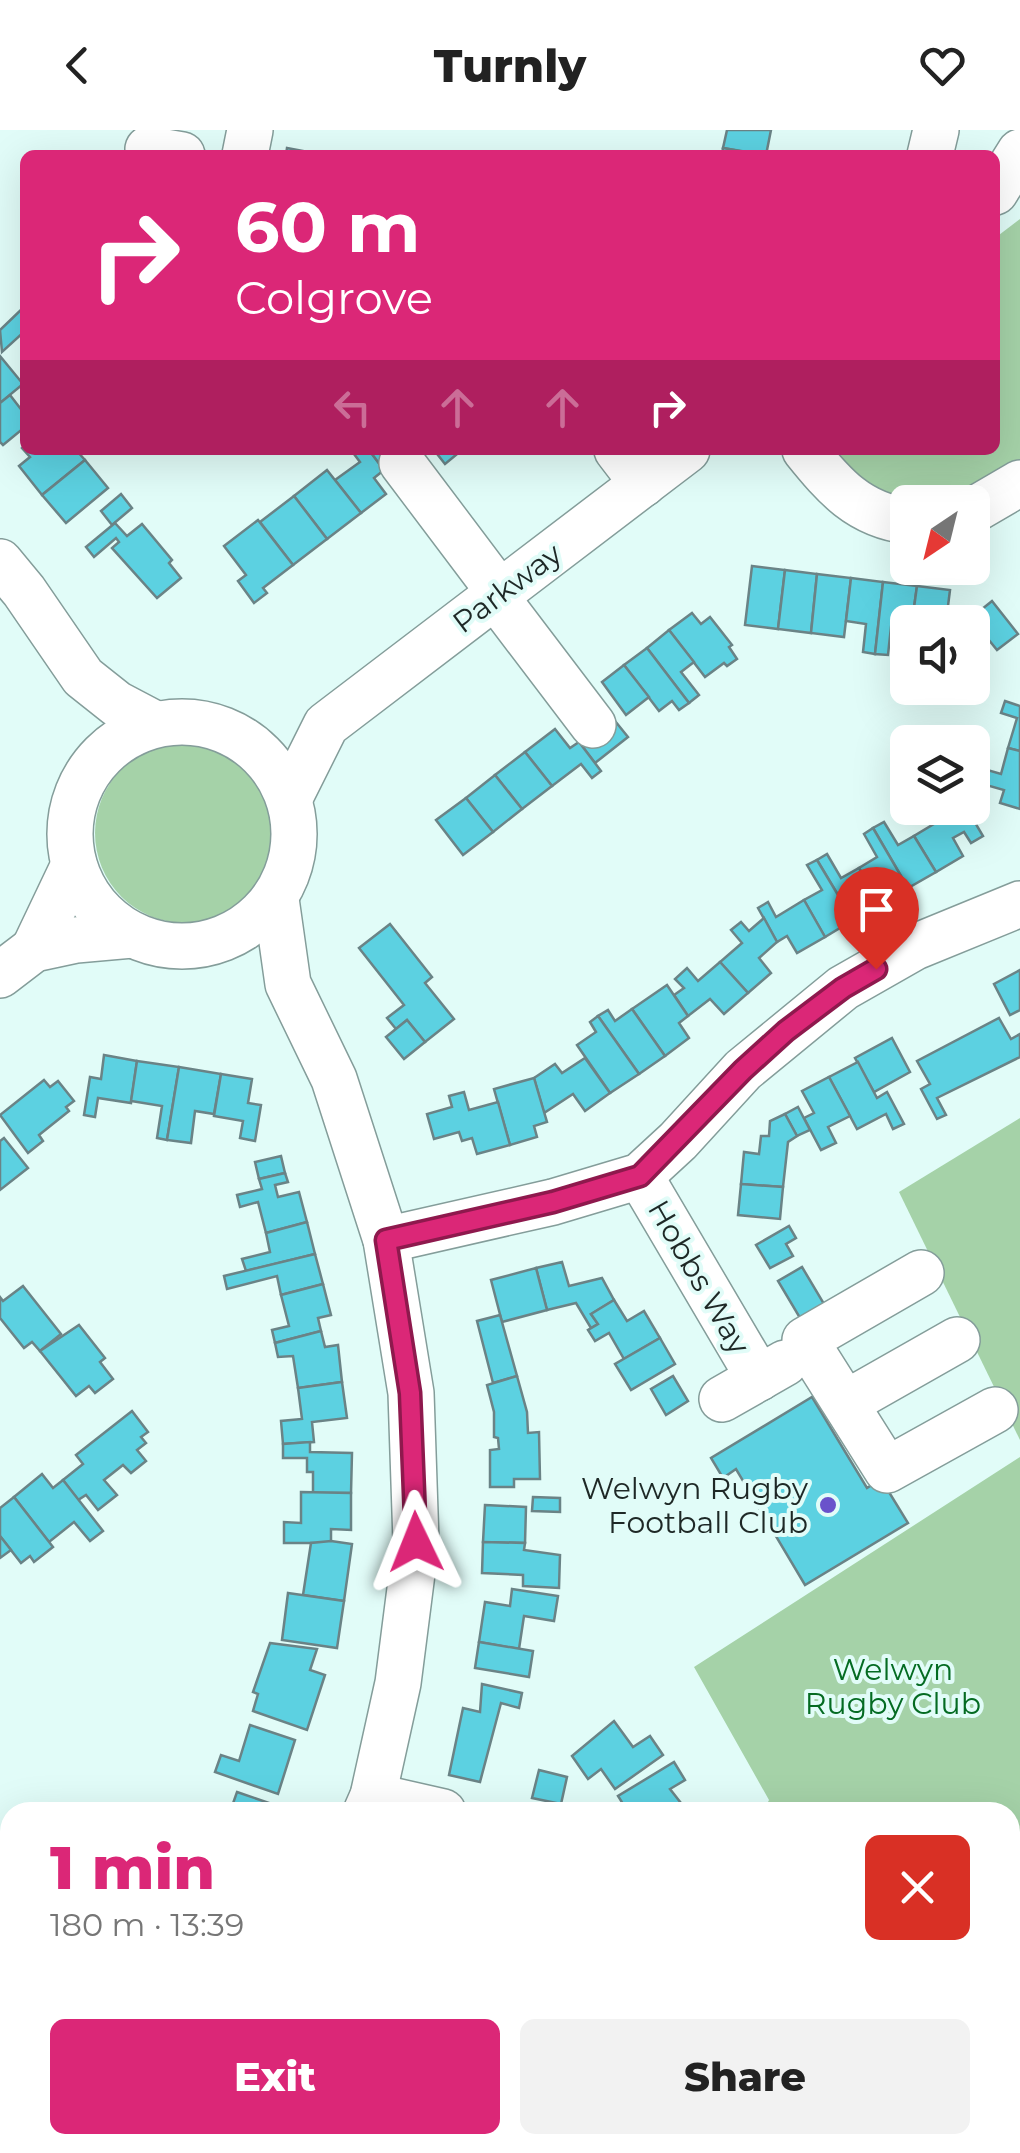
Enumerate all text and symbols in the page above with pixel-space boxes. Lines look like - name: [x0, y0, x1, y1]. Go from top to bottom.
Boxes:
- icon: back: [50, 38, 105, 93]
- text: Turnly: [434, 38, 586, 93]
- icon: heart: [915, 38, 970, 93]
- text: 60 m: [235, 184, 420, 270]
- icon: right: [70, 190, 200, 320]
- text: Colgrove: [235, 270, 433, 325]
- icon: left: [325, 380, 380, 435]
- icon: ahead: [430, 380, 485, 435]
- icon: ahead: [535, 380, 590, 435]
- icon: right: [640, 380, 695, 435]
- north arrow: [890, 485, 990, 585]
- map controls: [890, 485, 990, 825]
- street label: Parkway: [445, 535, 569, 641]
- button: sound: [890, 605, 990, 705]
- button: layers: [890, 725, 990, 825]
- pin: [834, 867, 919, 970]
- icon: arrive: [849, 882, 904, 937]
- street label: Hobbs Way: [640, 1194, 758, 1361]
- place label: Welwyn Rugby Football Club: [581, 1470, 809, 1541]
- position arrow: [364, 1490, 468, 1594]
- marker: Welwyn Rugby Football Club: [817, 1494, 839, 1516]
- park label: Welwyn Rugby Club: [805, 1651, 981, 1722]
- text: 1 min: [50, 1831, 215, 1904]
- button: close: [865, 1835, 970, 1940]
- text: 180 m · 13:39: [50, 1905, 244, 1944]
- button: Exit: [50, 2019, 500, 2134]
- button: Share: [520, 2019, 970, 2134]

